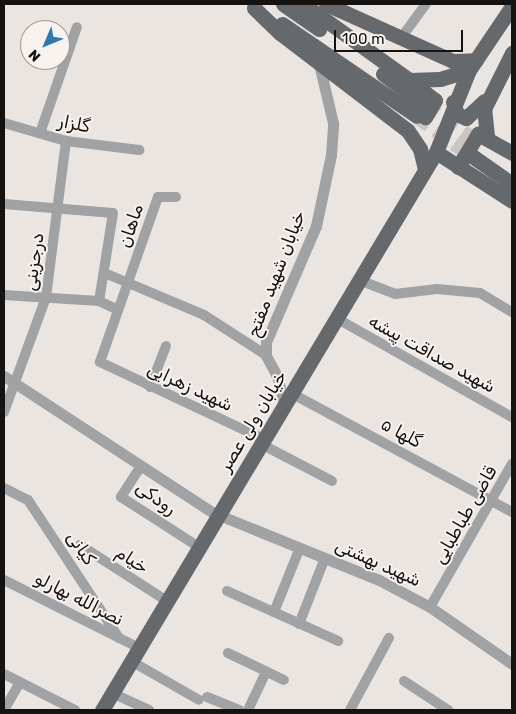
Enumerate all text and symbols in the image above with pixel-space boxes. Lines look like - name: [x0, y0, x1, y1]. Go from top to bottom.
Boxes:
- north arrow: [20, 20, 70, 70]
- scale bar: [336, 20, 465, 52]
- text: 100 m: [342, 30, 384, 48]
- text: N: [25, 46, 44, 65]
- street label: گلزار: [56, 110, 92, 138]
- street label: ماهان: [114, 201, 148, 251]
- street label: خیابان شهید مفتح: [242, 208, 310, 340]
- street label: درجزینی: [19, 232, 49, 292]
- street label: شهید صداقت پیشه: [365, 310, 499, 398]
- street label: شهید زهرایی: [144, 358, 236, 416]
- street label: خیابان ولی عصر: [214, 367, 292, 475]
- street label: گلها ۵: [377, 413, 425, 453]
- street label: قاضی طباطبایی: [428, 462, 502, 568]
- street label: رودکی: [132, 476, 180, 520]
- street label: کیانی: [62, 527, 100, 569]
- street label: شهید بهشتی: [332, 535, 424, 591]
- street label: خیام: [112, 542, 152, 578]
- street label: نصرالله بهارلو: [31, 567, 127, 631]

